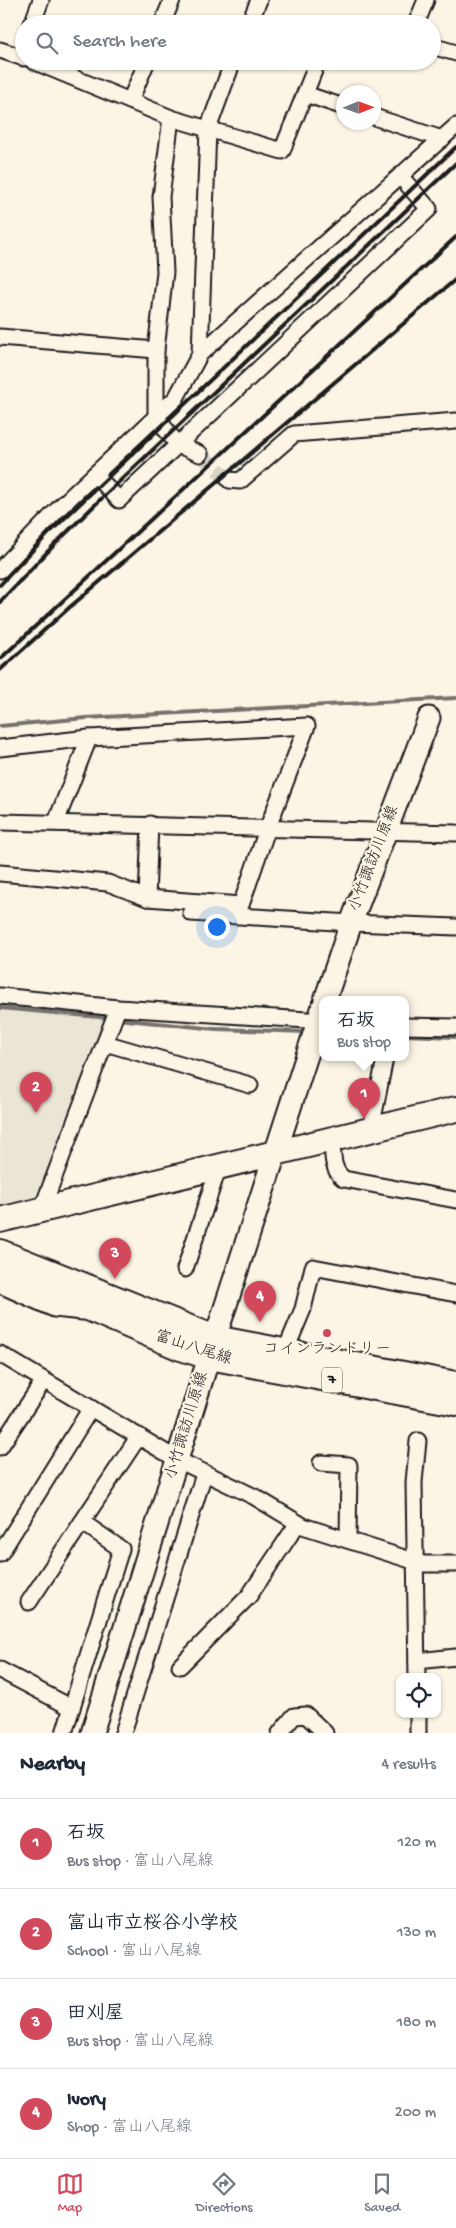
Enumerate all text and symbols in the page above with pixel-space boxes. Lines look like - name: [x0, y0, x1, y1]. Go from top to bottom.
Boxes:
- search box: [15, 15, 441, 70]
- icon: search: [33, 29, 61, 57]
- text: Search here: [73, 31, 167, 54]
- north arrow: [336, 85, 381, 130]
- street label: 小竹諏訪川原線: [344, 803, 404, 915]
- your location: [204, 914, 230, 940]
- popup: [319, 996, 409, 1061]
- text: 石坂: [337, 1011, 375, 1034]
- text: Bus stop: [337, 1034, 391, 1053]
- pin: 2: [20, 1072, 52, 1113]
- pin: 1: [348, 1078, 380, 1119]
- pin: 3: [99, 1238, 131, 1279]
- pin: 4: [244, 1281, 276, 1322]
- street label: 富山八尾線: [152, 1326, 235, 1370]
- marker: コインランドリー: [321, 1327, 333, 1339]
- place label: コインランドリー: [263, 1341, 391, 1360]
- road number: 7: [322, 1368, 342, 1392]
- street label: 小竹諏訪川原線: [161, 1369, 213, 1482]
- map controls: [396, 1673, 441, 1718]
- button: locate: [396, 1673, 441, 1718]
- text: Nearby: [20, 1753, 85, 1778]
- text: 4 results: [381, 1756, 436, 1775]
- text: 石坂: [67, 1823, 105, 1846]
- text: 1: [33, 1834, 39, 1853]
- text: 120 m: [397, 1834, 436, 1853]
- text: Bus stop · 富山八尾線: [67, 1853, 214, 1872]
- text: 富山市立桜谷小学校: [67, 1913, 238, 1936]
- text: 2: [32, 1924, 40, 1943]
- text: 130 m: [397, 1924, 436, 1943]
- text: School · 富山八尾線: [67, 1943, 201, 1962]
- text: 田刈屋: [67, 2003, 124, 2026]
- text: 3: [32, 2014, 40, 2033]
- text: 180 m: [397, 2014, 436, 2033]
- text: Bus stop · 富山八尾線: [67, 2033, 214, 2052]
- text: Ivory: [67, 2089, 106, 2112]
- text: 4: [32, 2104, 40, 2123]
- text: 200 m: [395, 2104, 436, 2123]
- text: Shop · 富山八尾線: [67, 2119, 192, 2138]
- tab: Map: [56, 2170, 84, 2217]
- tab: Directions: [196, 2170, 253, 2217]
- tab: Saved: [364, 2170, 400, 2217]

